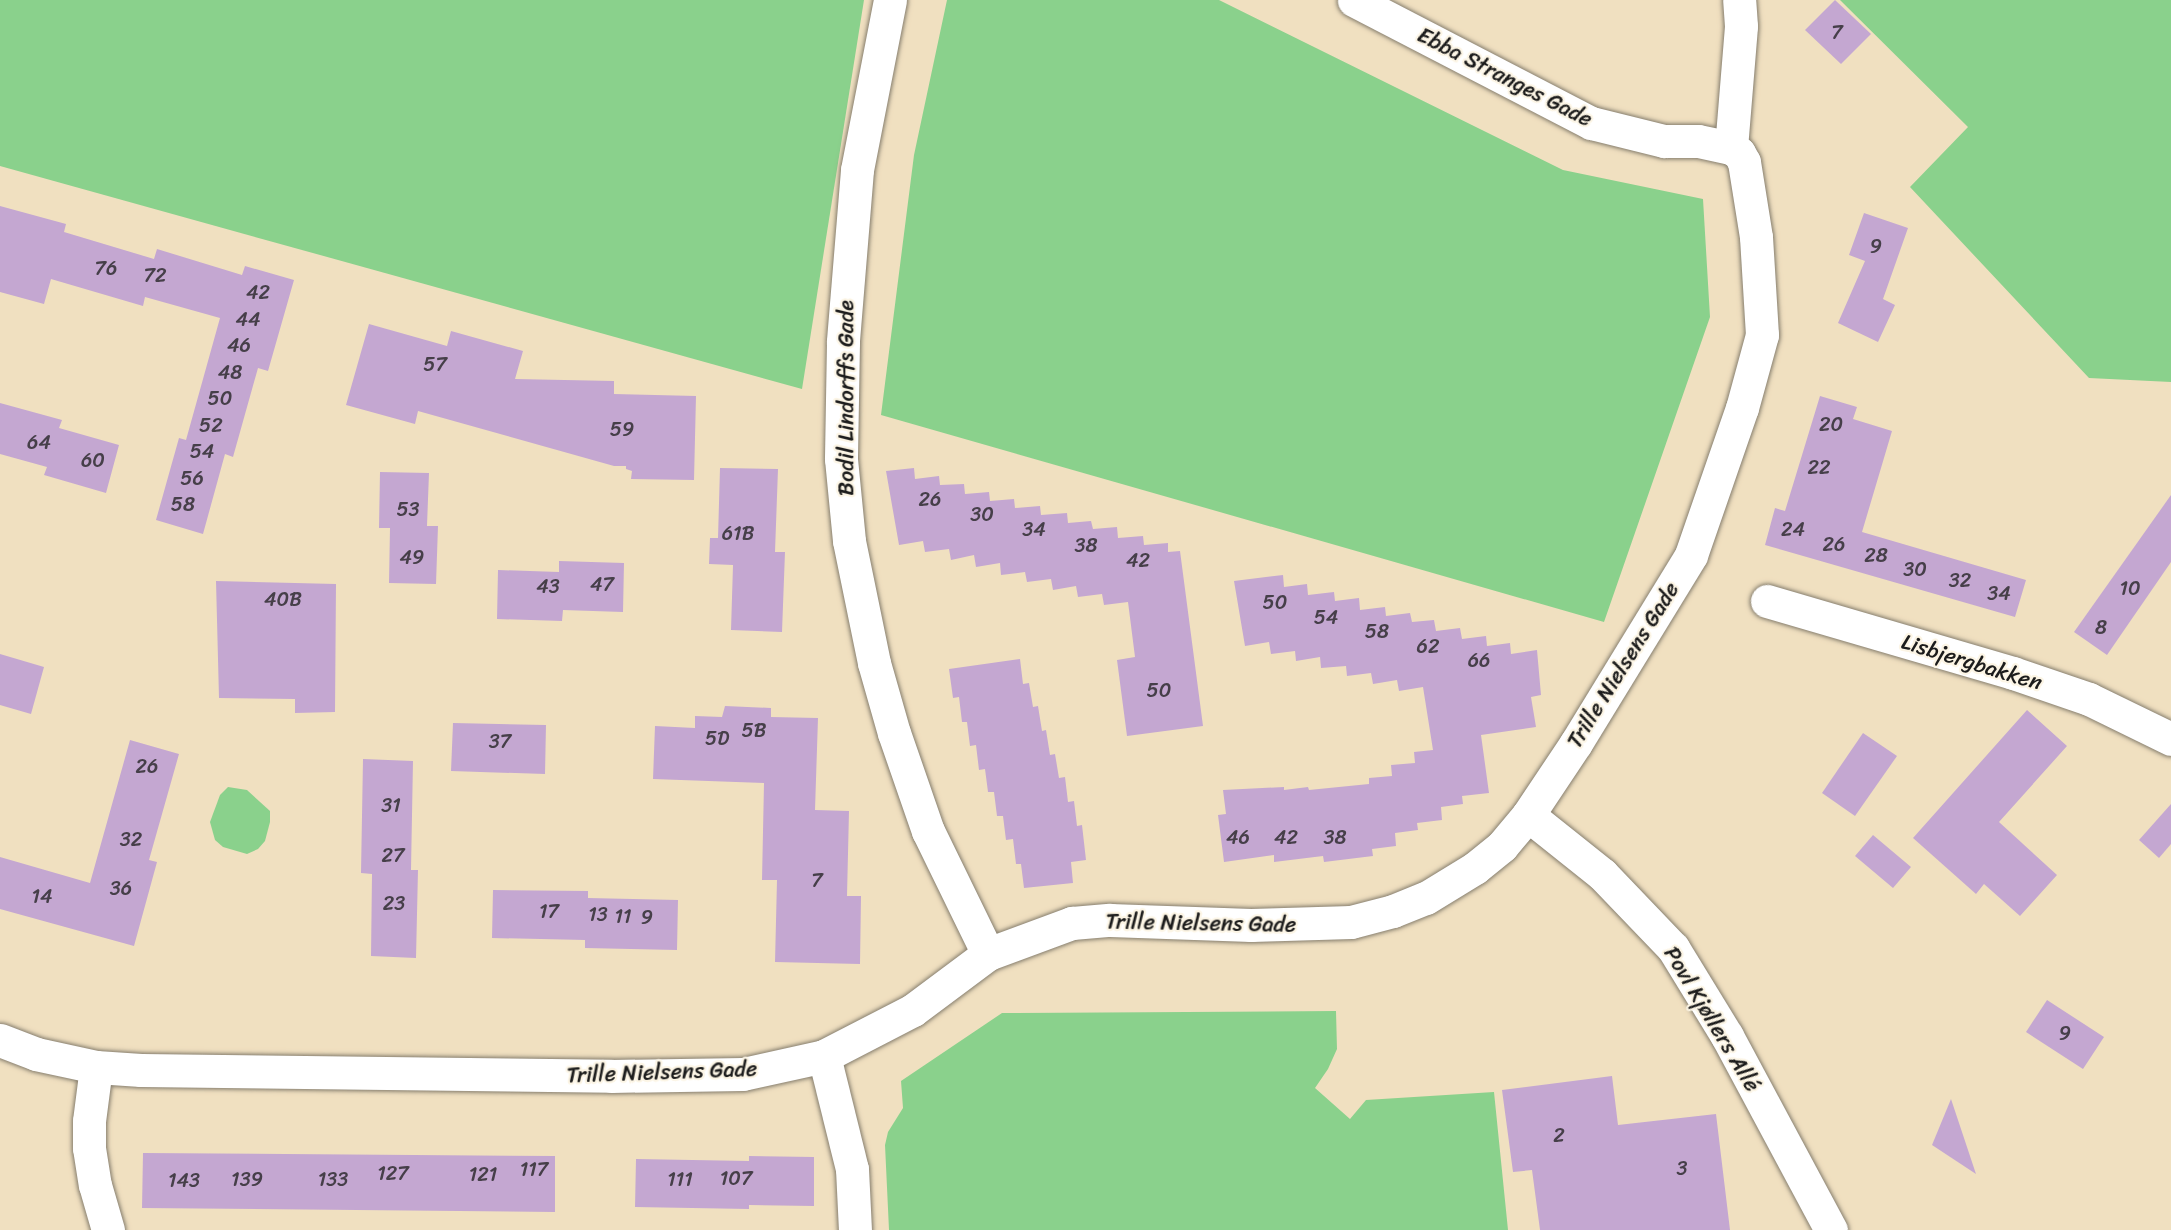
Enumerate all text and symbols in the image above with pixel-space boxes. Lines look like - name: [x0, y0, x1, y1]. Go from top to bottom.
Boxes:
- house number: 7: [1831, 20, 1843, 44]
- street label: Ebba Stranges Gade: [1413, 21, 1597, 133]
- house number: 9: [1870, 234, 1882, 258]
- house number: 76: [95, 256, 117, 280]
- house number: 72: [144, 263, 166, 287]
- house number: 42: [246, 280, 270, 304]
- street label: Bodil Lindorffs Gade: [833, 299, 859, 497]
- house number: 44: [236, 307, 260, 331]
- house number: 46: [227, 333, 251, 357]
- house number: 57: [423, 352, 447, 376]
- house number: 48: [218, 360, 242, 384]
- house number: 50: [208, 386, 232, 410]
- house number: 20: [1819, 412, 1843, 436]
- house number: 52: [199, 413, 223, 437]
- house number: 59: [610, 417, 634, 441]
- house number: 64: [27, 430, 51, 454]
- house number: 54: [190, 439, 214, 463]
- house number: 60: [81, 448, 105, 472]
- house number: 22: [1807, 455, 1831, 479]
- house number: 56: [180, 466, 204, 490]
- house number: 26: [919, 487, 941, 511]
- house number: 58: [171, 492, 195, 516]
- house number: 53: [396, 497, 420, 521]
- house number: 30: [970, 502, 994, 526]
- house number: 34: [1022, 517, 1046, 541]
- house number: 24: [1781, 517, 1805, 541]
- house number: 61B: [722, 521, 754, 545]
- house number: 26: [1823, 532, 1845, 556]
- house number: 38: [1074, 533, 1098, 557]
- house number: 28: [1864, 543, 1888, 567]
- house number: 49: [400, 545, 424, 569]
- house number: 42: [1126, 548, 1150, 572]
- house number: 30: [1903, 557, 1927, 581]
- house number: 32: [1949, 568, 1971, 592]
- house number: 47: [590, 572, 614, 596]
- house number: 43: [536, 574, 560, 598]
- house number: 10: [2119, 576, 2141, 600]
- street label: Trille Nielsens Gade: [1561, 577, 1685, 753]
- house number: 34: [1987, 581, 2011, 605]
- house number: 40B: [264, 587, 302, 611]
- house number: 50: [1263, 590, 1287, 614]
- house number: 54: [1314, 605, 1338, 629]
- house number: 8: [2095, 615, 2107, 639]
- house number: 58: [1365, 619, 1389, 643]
- street label: Lisbjergbakken: [1899, 628, 2045, 696]
- house number: 62: [1417, 634, 1439, 658]
- house number: 66: [1468, 648, 1490, 672]
- house number: 50: [1147, 678, 1171, 702]
- house number: 5B: [742, 718, 766, 742]
- house number: 5D: [705, 726, 729, 750]
- house number: 37: [489, 729, 511, 753]
- house number: 26: [136, 754, 158, 778]
- house number: 31: [381, 793, 401, 817]
- house number: 46: [1226, 825, 1250, 849]
- house number: 42: [1274, 825, 1298, 849]
- house number: 38: [1323, 825, 1347, 849]
- house number: 32: [120, 827, 142, 851]
- house number: 27: [382, 843, 404, 867]
- house number: 7: [811, 868, 823, 892]
- house number: 36: [110, 876, 132, 900]
- house number: 14: [31, 884, 53, 908]
- house number: 23: [383, 891, 405, 915]
- house number: 17: [539, 899, 559, 923]
- house number: 13: [588, 902, 608, 926]
- house number: 11: [614, 904, 632, 928]
- house number: 9: [641, 905, 653, 929]
- street label: Trille Nielsens Gade: [1106, 908, 1296, 938]
- street label: Povl Kjøllers Allé: [1658, 941, 1766, 1097]
- house number: 9: [2059, 1021, 2071, 1045]
- street label: Trille Nielsens Gade: [567, 1055, 757, 1089]
- house number: 2: [1553, 1123, 1565, 1147]
- house number: 3: [1677, 1156, 1687, 1180]
- house number: 117: [520, 1157, 548, 1181]
- house number: 127: [377, 1161, 409, 1185]
- house number: 121: [469, 1162, 497, 1186]
- house number: 107: [720, 1166, 752, 1190]
- house number: 139: [231, 1167, 263, 1191]
- house number: 133: [318, 1167, 348, 1191]
- house number: 111: [667, 1167, 693, 1191]
- house number: 143: [168, 1168, 200, 1192]

